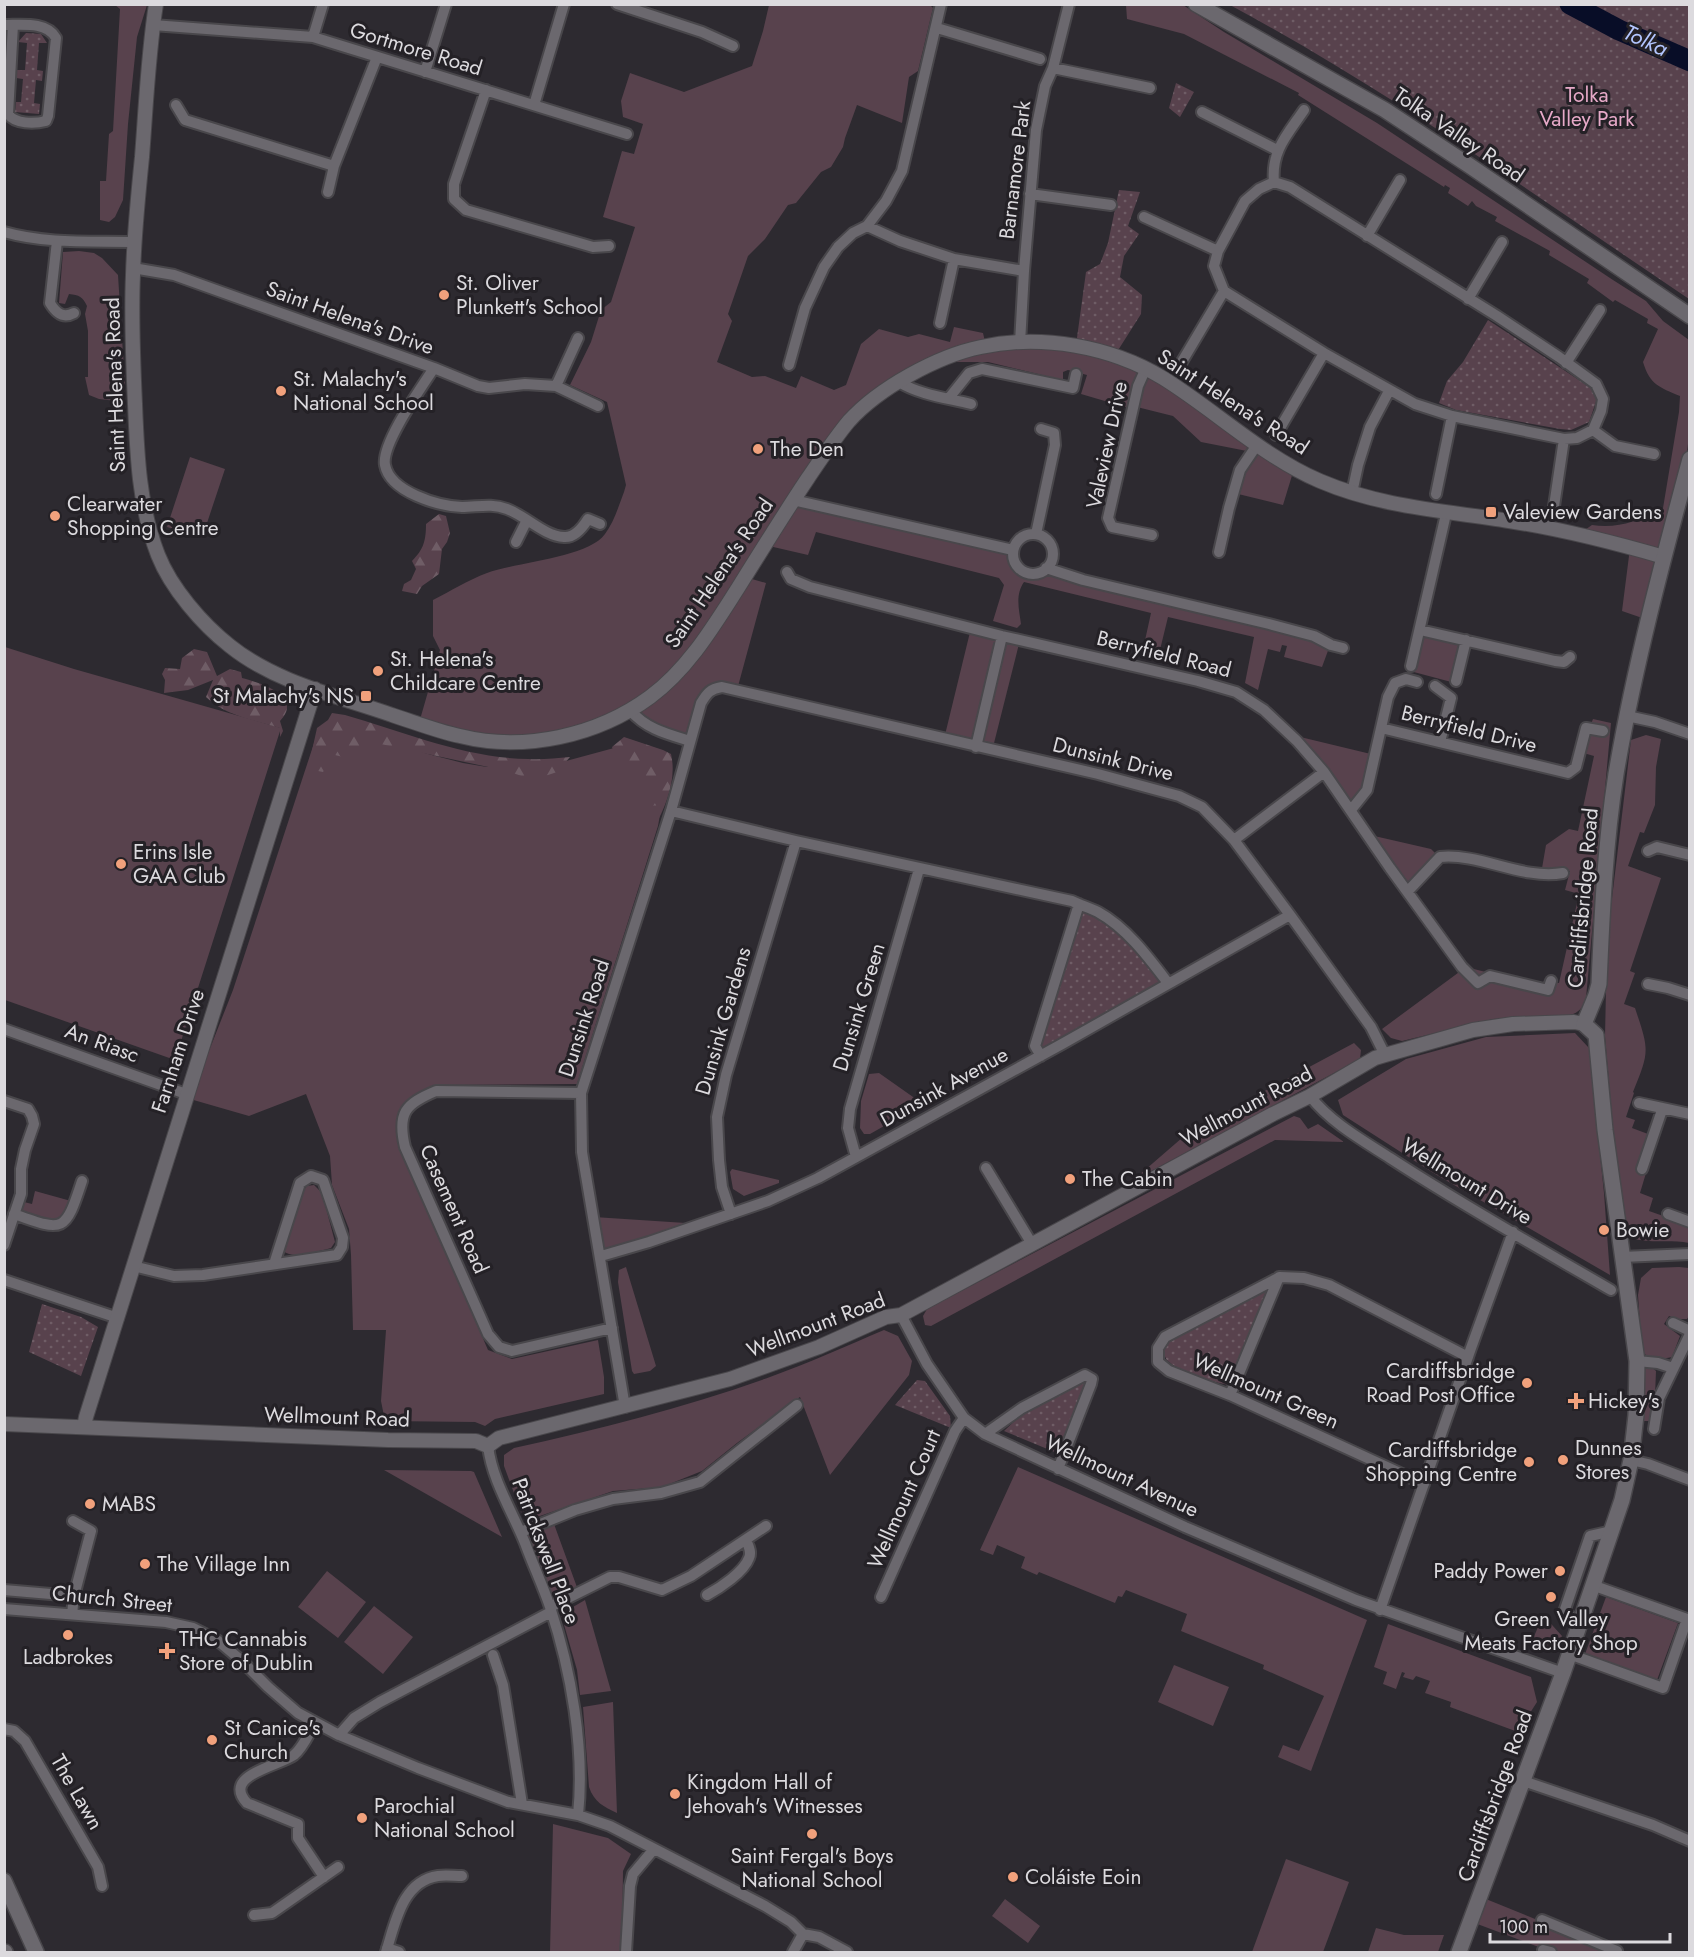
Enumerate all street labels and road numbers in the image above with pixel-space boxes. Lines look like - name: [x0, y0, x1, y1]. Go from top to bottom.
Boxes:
- street label: Gortmore Road: [346, 15, 486, 83]
- street label: Tolka Valley Road: [1387, 80, 1531, 190]
- street label: Barnamore Park: [992, 98, 1038, 241]
- street label: Saint Helena's Drive: [262, 274, 438, 362]
- street label: Saint Helena's Road: [97, 297, 133, 473]
- street label: Saint Helena's Road: [1151, 342, 1315, 462]
- street label: Valeview Drive: [1079, 378, 1135, 512]
- street label: Saint Helena's Road: [658, 492, 780, 654]
- street label: Berryfield Road: [1094, 623, 1234, 685]
- street label: Berryfield Drive: [1398, 698, 1540, 760]
- street label: Dunsink Drive: [1049, 730, 1177, 789]
- street label: Cardiffsbridge Road: [1560, 807, 1606, 989]
- street label: Dunsink Green: [825, 939, 893, 1075]
- street label: Dunsink Gardens: [688, 943, 758, 1099]
- street label: Dunsink Road: [551, 955, 617, 1081]
- street label: Farnham Drive: [144, 985, 212, 1117]
- street label: An Riasc: [61, 1016, 143, 1070]
- street label: Dunsink Avenue: [875, 1039, 1014, 1135]
- street label: Wellmount Road: [1174, 1058, 1318, 1154]
- street label: Wellmount Drive: [1396, 1130, 1538, 1232]
- street label: Casement Road: [412, 1140, 496, 1278]
- street label: Wellmount Road: [742, 1285, 890, 1365]
- street label: Wellmount Green: [1188, 1345, 1344, 1437]
- street label: Wellmount Road: [263, 1399, 411, 1435]
- street label: Wellmount Court: [860, 1424, 948, 1574]
- street label: Wellmount Avenue: [1040, 1427, 1204, 1525]
- street label: Patrickswell Place: [504, 1474, 588, 1629]
- street label: Church Street: [50, 1578, 174, 1620]
- street label: Cardiffsbridge Road: [1450, 1706, 1540, 1886]
- street label: The Lawn: [43, 1749, 111, 1835]

